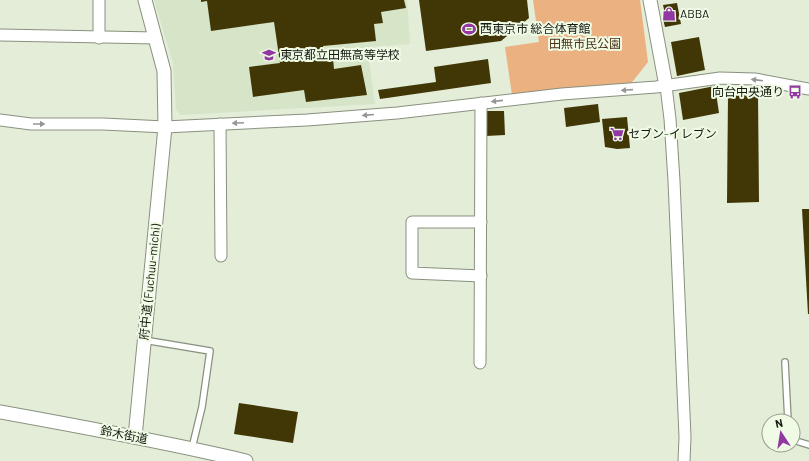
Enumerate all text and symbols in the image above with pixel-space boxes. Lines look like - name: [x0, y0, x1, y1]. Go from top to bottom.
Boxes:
- shop icon: ABBA: [661, 6, 677, 22]
- place label: ABBA: [680, 6, 709, 20]
- sports icon: 西東京市 総合体育館: [461, 21, 477, 37]
- place label: 西東京市 総合体育館: [480, 21, 590, 35]
- park label: 田無市民公園: [549, 36, 621, 50]
- school or university icon: 東京都立田無高等学校: [261, 47, 277, 63]
- place label: 東京都立田無高等学校: [280, 47, 400, 61]
- one-way arrow: [751, 76, 763, 83]
- place label: 向台中央通り: [712, 84, 784, 98]
- bus stop icon: 向台中央通り: [787, 84, 803, 100]
- one-way arrow: [621, 87, 633, 93]
- one-way arrow: [491, 98, 503, 105]
- one-way arrow: [362, 111, 374, 118]
- one-way arrow: [232, 120, 244, 127]
- one-way arrow: [33, 121, 46, 127]
- supermarket icon: セブン-イレブン: [609, 126, 625, 142]
- place label: セブン-イレブン: [628, 126, 717, 140]
- street label: 府中道 (Fuchuu-michi): [136, 222, 162, 341]
- north arrow: [761, 413, 801, 453]
- text: N: [774, 416, 784, 430]
- street label: 鈴木街道: [99, 423, 149, 445]

